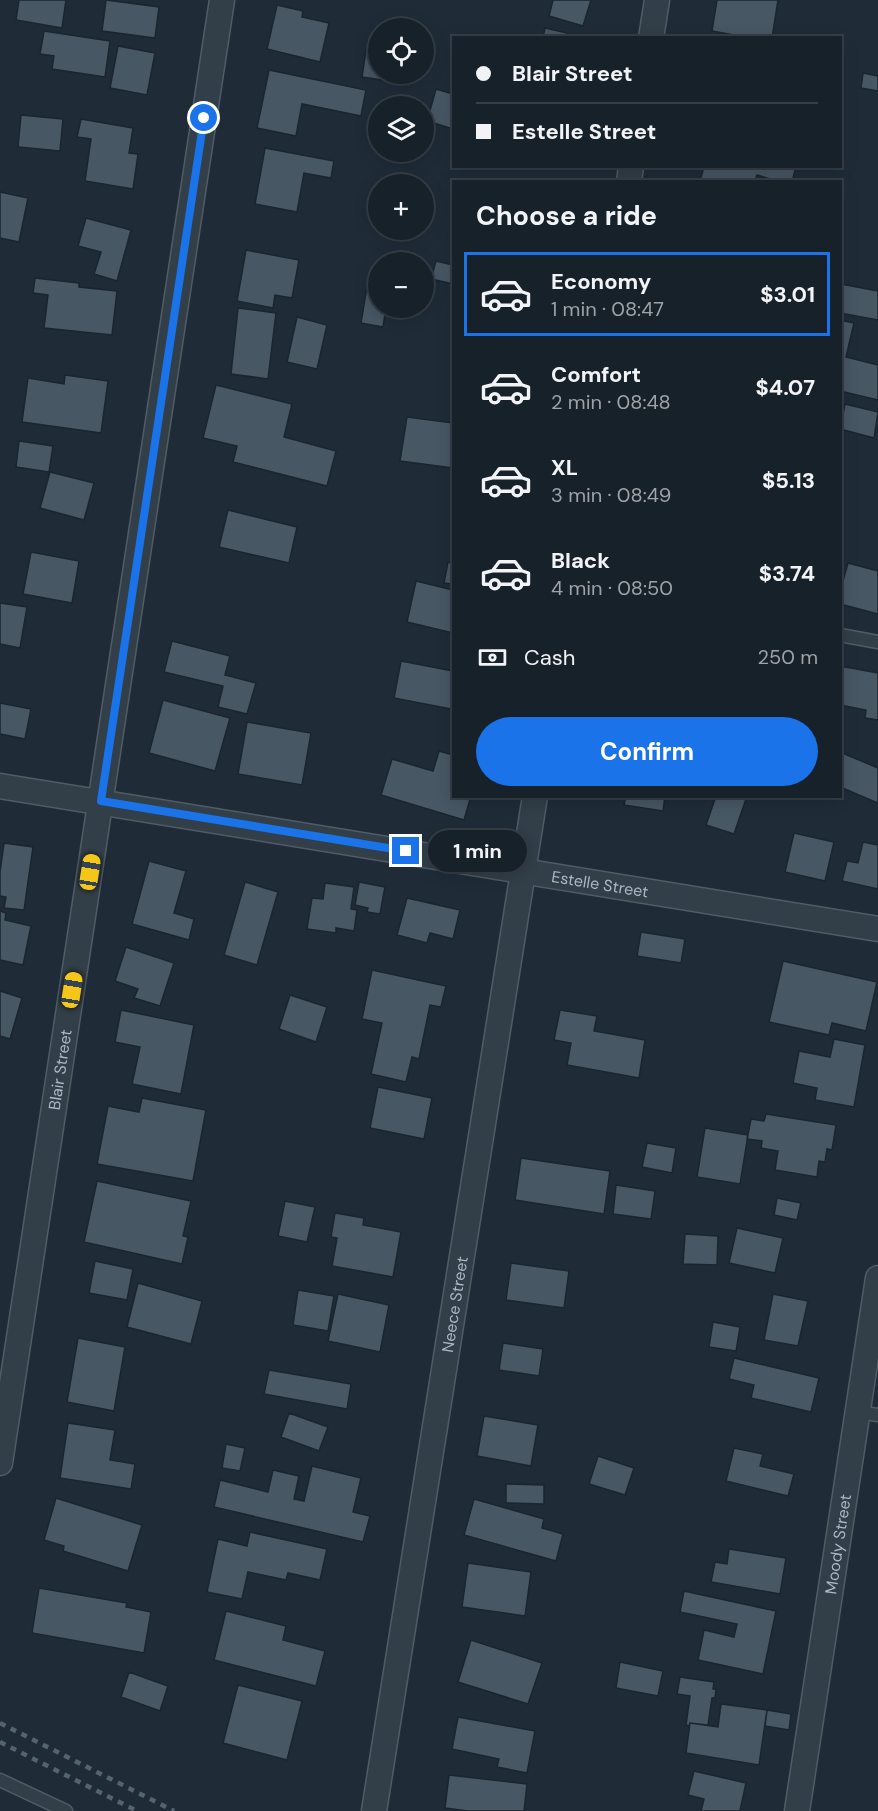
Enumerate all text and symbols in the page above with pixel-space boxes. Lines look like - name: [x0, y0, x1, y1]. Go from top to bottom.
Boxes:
- map controls: [368, 18, 434, 318]
- button: locate: [368, 18, 434, 84]
- text: Blair Street: [512, 59, 633, 88]
- button: layers: [368, 96, 434, 162]
- route start: [190, 104, 217, 131]
- text: Estelle Street: [512, 117, 656, 146]
- button: +: [368, 174, 434, 240]
- text: Choose a ride: [476, 198, 657, 233]
- button: −: [368, 252, 434, 318]
- icon: car: [479, 267, 533, 321]
- text: Economy: [551, 267, 651, 296]
- text: $3.01: [760, 280, 815, 309]
- text: 1 min · 08:47: [551, 296, 664, 322]
- icon: car: [479, 360, 533, 414]
- text: Comfort: [551, 360, 641, 389]
- text: $4.07: [756, 373, 815, 402]
- text: 2 min · 08:48: [551, 389, 671, 415]
- icon: car: [479, 453, 533, 507]
- text: XL: [551, 453, 578, 482]
- text: $5.13: [762, 466, 815, 495]
- text: 3 min · 08:49: [551, 482, 671, 508]
- icon: car: [479, 546, 533, 600]
- text: Black: [551, 546, 610, 575]
- text: $3.74: [759, 559, 815, 588]
- text: 4 min · 08:50: [551, 575, 673, 601]
- icon: cash: [476, 641, 509, 674]
- text: Cash: [524, 643, 575, 672]
- text: 250 m: [757, 644, 818, 670]
- button: Confirm: [476, 717, 818, 786]
- callout: 1 min: [427, 830, 526, 872]
- route end: [392, 837, 419, 864]
- text: 1 min: [453, 838, 502, 864]
- car: [78, 853, 102, 891]
- street label: Estelle Street: [550, 866, 650, 902]
- car: [60, 971, 84, 1009]
- street label: Blair Street: [43, 1028, 76, 1111]
- street label: Neece Street: [436, 1255, 472, 1354]
- street label: Moody Street: [820, 1493, 856, 1596]

